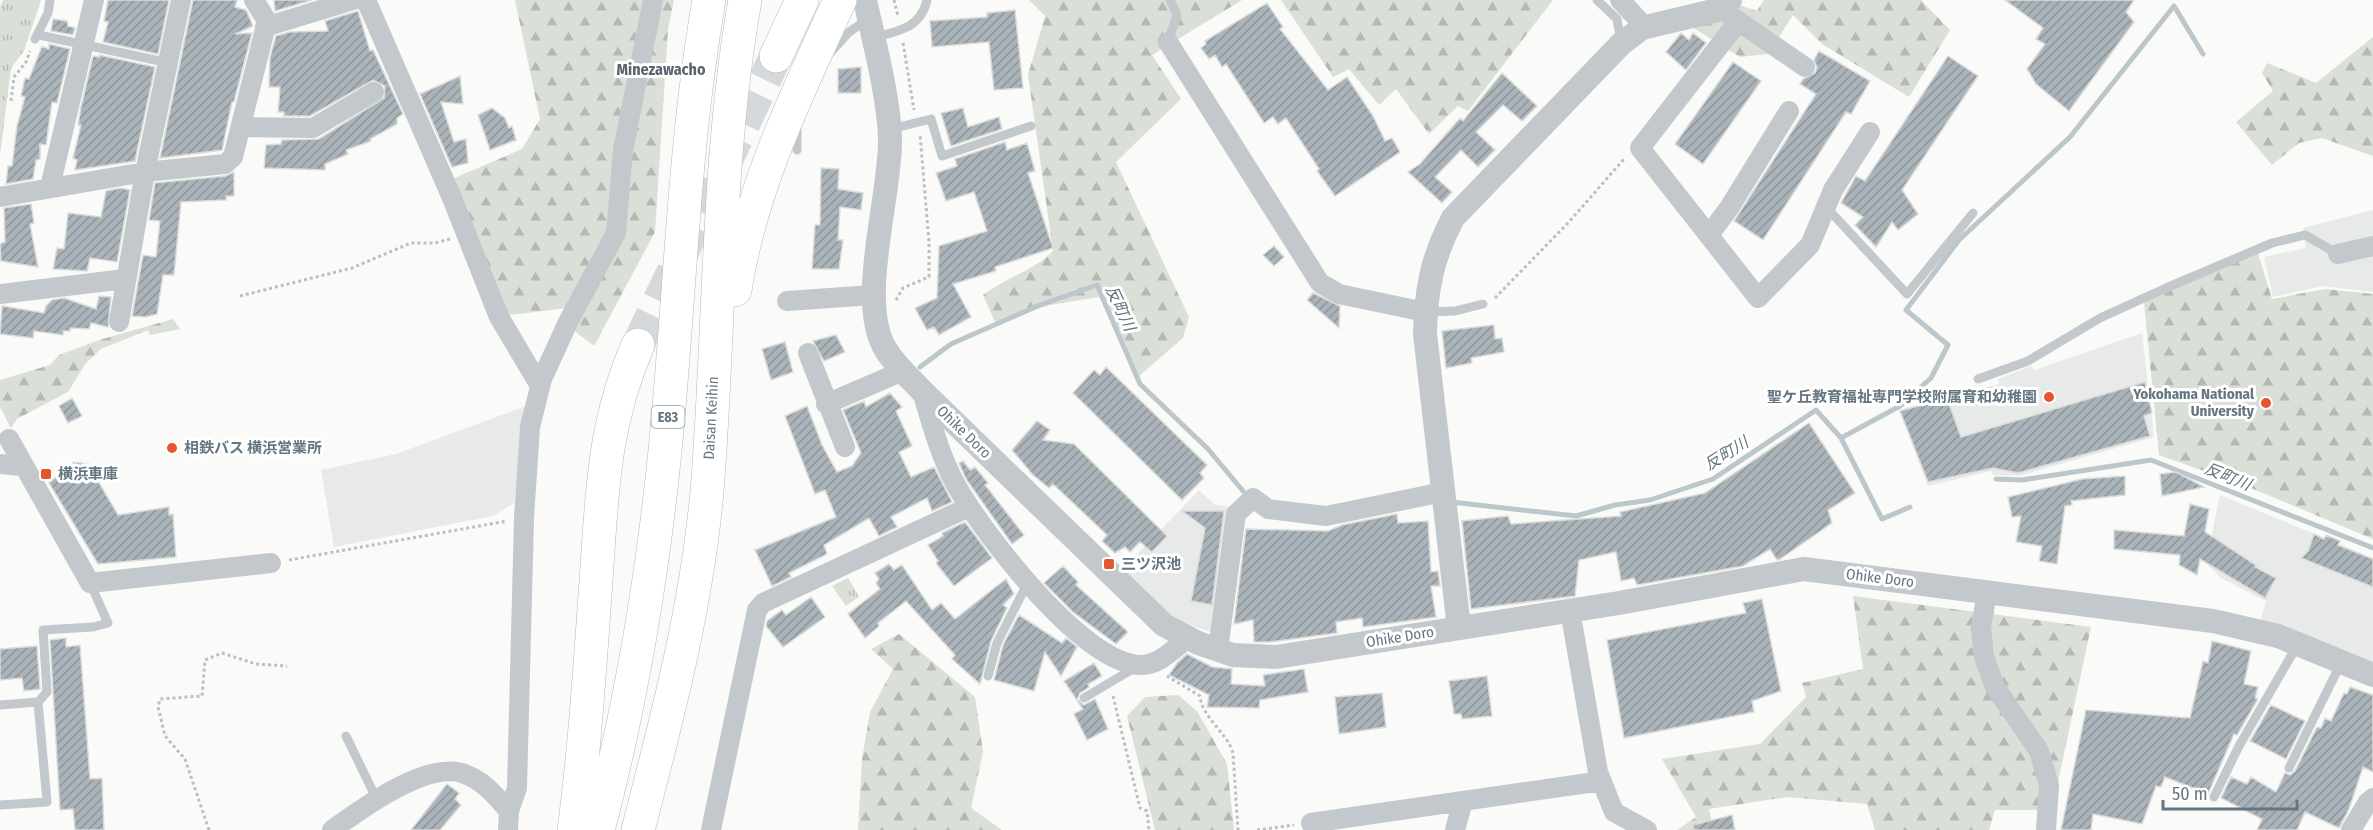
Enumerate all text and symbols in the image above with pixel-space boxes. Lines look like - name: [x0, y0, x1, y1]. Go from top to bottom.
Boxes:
- district label: Minezawacho: [616, 60, 706, 79]
- water label: 反町川: [1102, 282, 1140, 336]
- street label: Daisan Keihin: [700, 376, 722, 460]
- place label: Yokohama National University: [2132, 385, 2255, 420]
- place label: 聖ケ丘教育福祉専門学校附属育和幼稚園: [1767, 388, 2037, 406]
- marker: 聖ケ丘教育福祉専門学校附属育和幼稚園: [2042, 390, 2056, 404]
- marker: Yokohama National University: [2259, 396, 2273, 410]
- street label: Ohike Doro: [933, 402, 995, 462]
- road number: E83: [652, 406, 684, 428]
- water label: 反町川: [1701, 432, 1753, 474]
- place label: 相鉄バス 横浜営業所: [184, 439, 322, 457]
- marker: 相鉄バス 横浜営業所: [165, 441, 179, 455]
- water label: 反町川: [2202, 459, 2255, 495]
- place label: 横浜車庫: [58, 465, 118, 483]
- marker: 横浜車庫: [39, 467, 53, 481]
- place label: 三ツ沢池: [1121, 555, 1181, 573]
- marker: 三ツ沢池: [1102, 557, 1116, 571]
- street label: Ohike Doro: [1845, 565, 1915, 591]
- street label: Ohike Doro: [1365, 623, 1435, 651]
- scale bar: [2163, 773, 2296, 811]
- text: 50 m: [2172, 783, 2208, 805]

